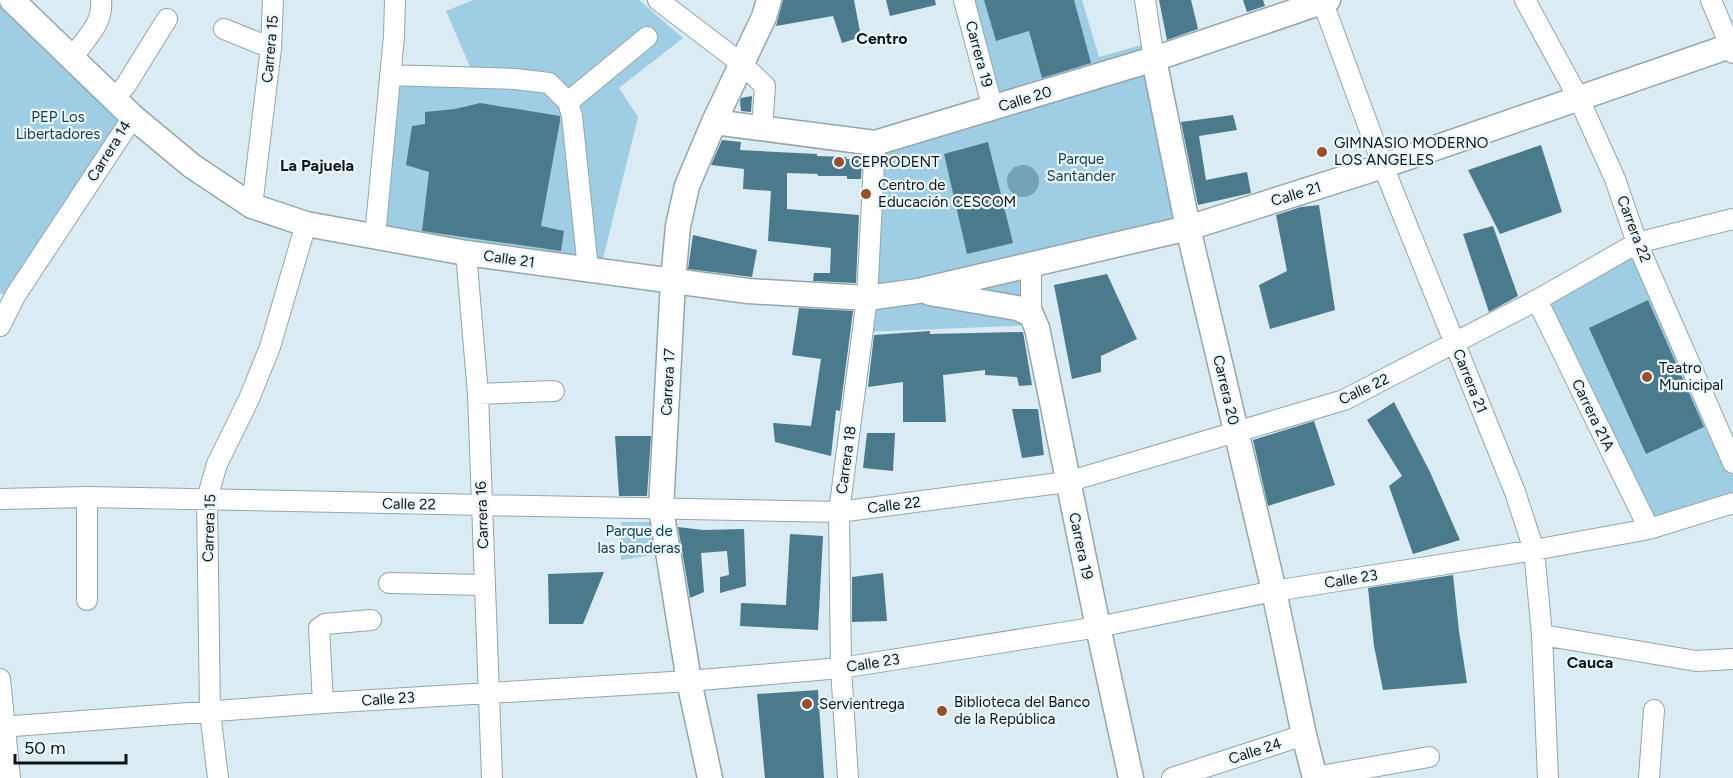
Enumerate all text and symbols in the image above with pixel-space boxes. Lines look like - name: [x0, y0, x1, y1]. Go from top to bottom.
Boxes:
- street label: Carrera 15: [258, 14, 282, 84]
- street label: Carrera 19: [962, 19, 996, 89]
- district label: Centro: [856, 29, 908, 48]
- street label: Calle 20: [996, 82, 1054, 116]
- park label: PEP Los Libertadores: [16, 108, 100, 143]
- street label: Carrera 14: [83, 117, 135, 185]
- place label: GIMNASIO MODERNO LOS ANGELES: [1334, 134, 1488, 169]
- marker: GIMNASIO MODERNO LOS ANGELES: [1315, 145, 1329, 159]
- park label: Parque Santander: [1047, 150, 1115, 185]
- place label: CEPRODENT: [851, 153, 940, 171]
- marker: CEPRODENT: [832, 155, 846, 169]
- district label: La Pajuela: [280, 156, 354, 175]
- place label: Centro de Educación CESCOM: [878, 176, 1016, 211]
- street label: Calle 21: [1269, 178, 1323, 210]
- marker: Centro de Educación CESCOM: [859, 187, 873, 201]
- street label: Carrera 22: [1613, 193, 1655, 265]
- street label: Calle 21: [482, 247, 536, 271]
- street label: Carrera 21: [1449, 346, 1491, 416]
- street label: Carrera 17: [657, 348, 679, 416]
- street label: Carrera 20: [1209, 353, 1243, 427]
- place label: Teatro Municipal: [1659, 359, 1723, 394]
- street label: Calle 22: [1336, 369, 1392, 409]
- marker: Teatro Municipal: [1640, 370, 1654, 384]
- street label: Carrera 21A: [1568, 376, 1618, 454]
- street label: Carrera 18: [832, 425, 860, 495]
- street label: Carrera 16: [472, 480, 492, 549]
- street label: Calle 22: [866, 493, 922, 517]
- street label: Carrera 15: [199, 494, 219, 562]
- street label: Calle 22: [382, 495, 436, 513]
- street label: Carrera 19: [1065, 511, 1097, 581]
- park label: Parque de las banderas: [597, 522, 681, 557]
- street label: Calle 23: [1323, 566, 1379, 592]
- street label: Calle 23: [845, 650, 901, 676]
- district label: Cauca: [1567, 653, 1613, 672]
- street label: Calle 23: [361, 688, 415, 710]
- place label: Biblioteca del Banco de la República: [954, 693, 1090, 728]
- place label: Servientrega: [819, 695, 905, 713]
- marker: Servientrega: [800, 697, 814, 711]
- marker: Biblioteca del Banco de la República: [935, 704, 949, 718]
- scale bar: [15, 727, 126, 765]
- street label: Calle 24: [1226, 734, 1284, 768]
- text: 50 m: [24, 737, 66, 759]

